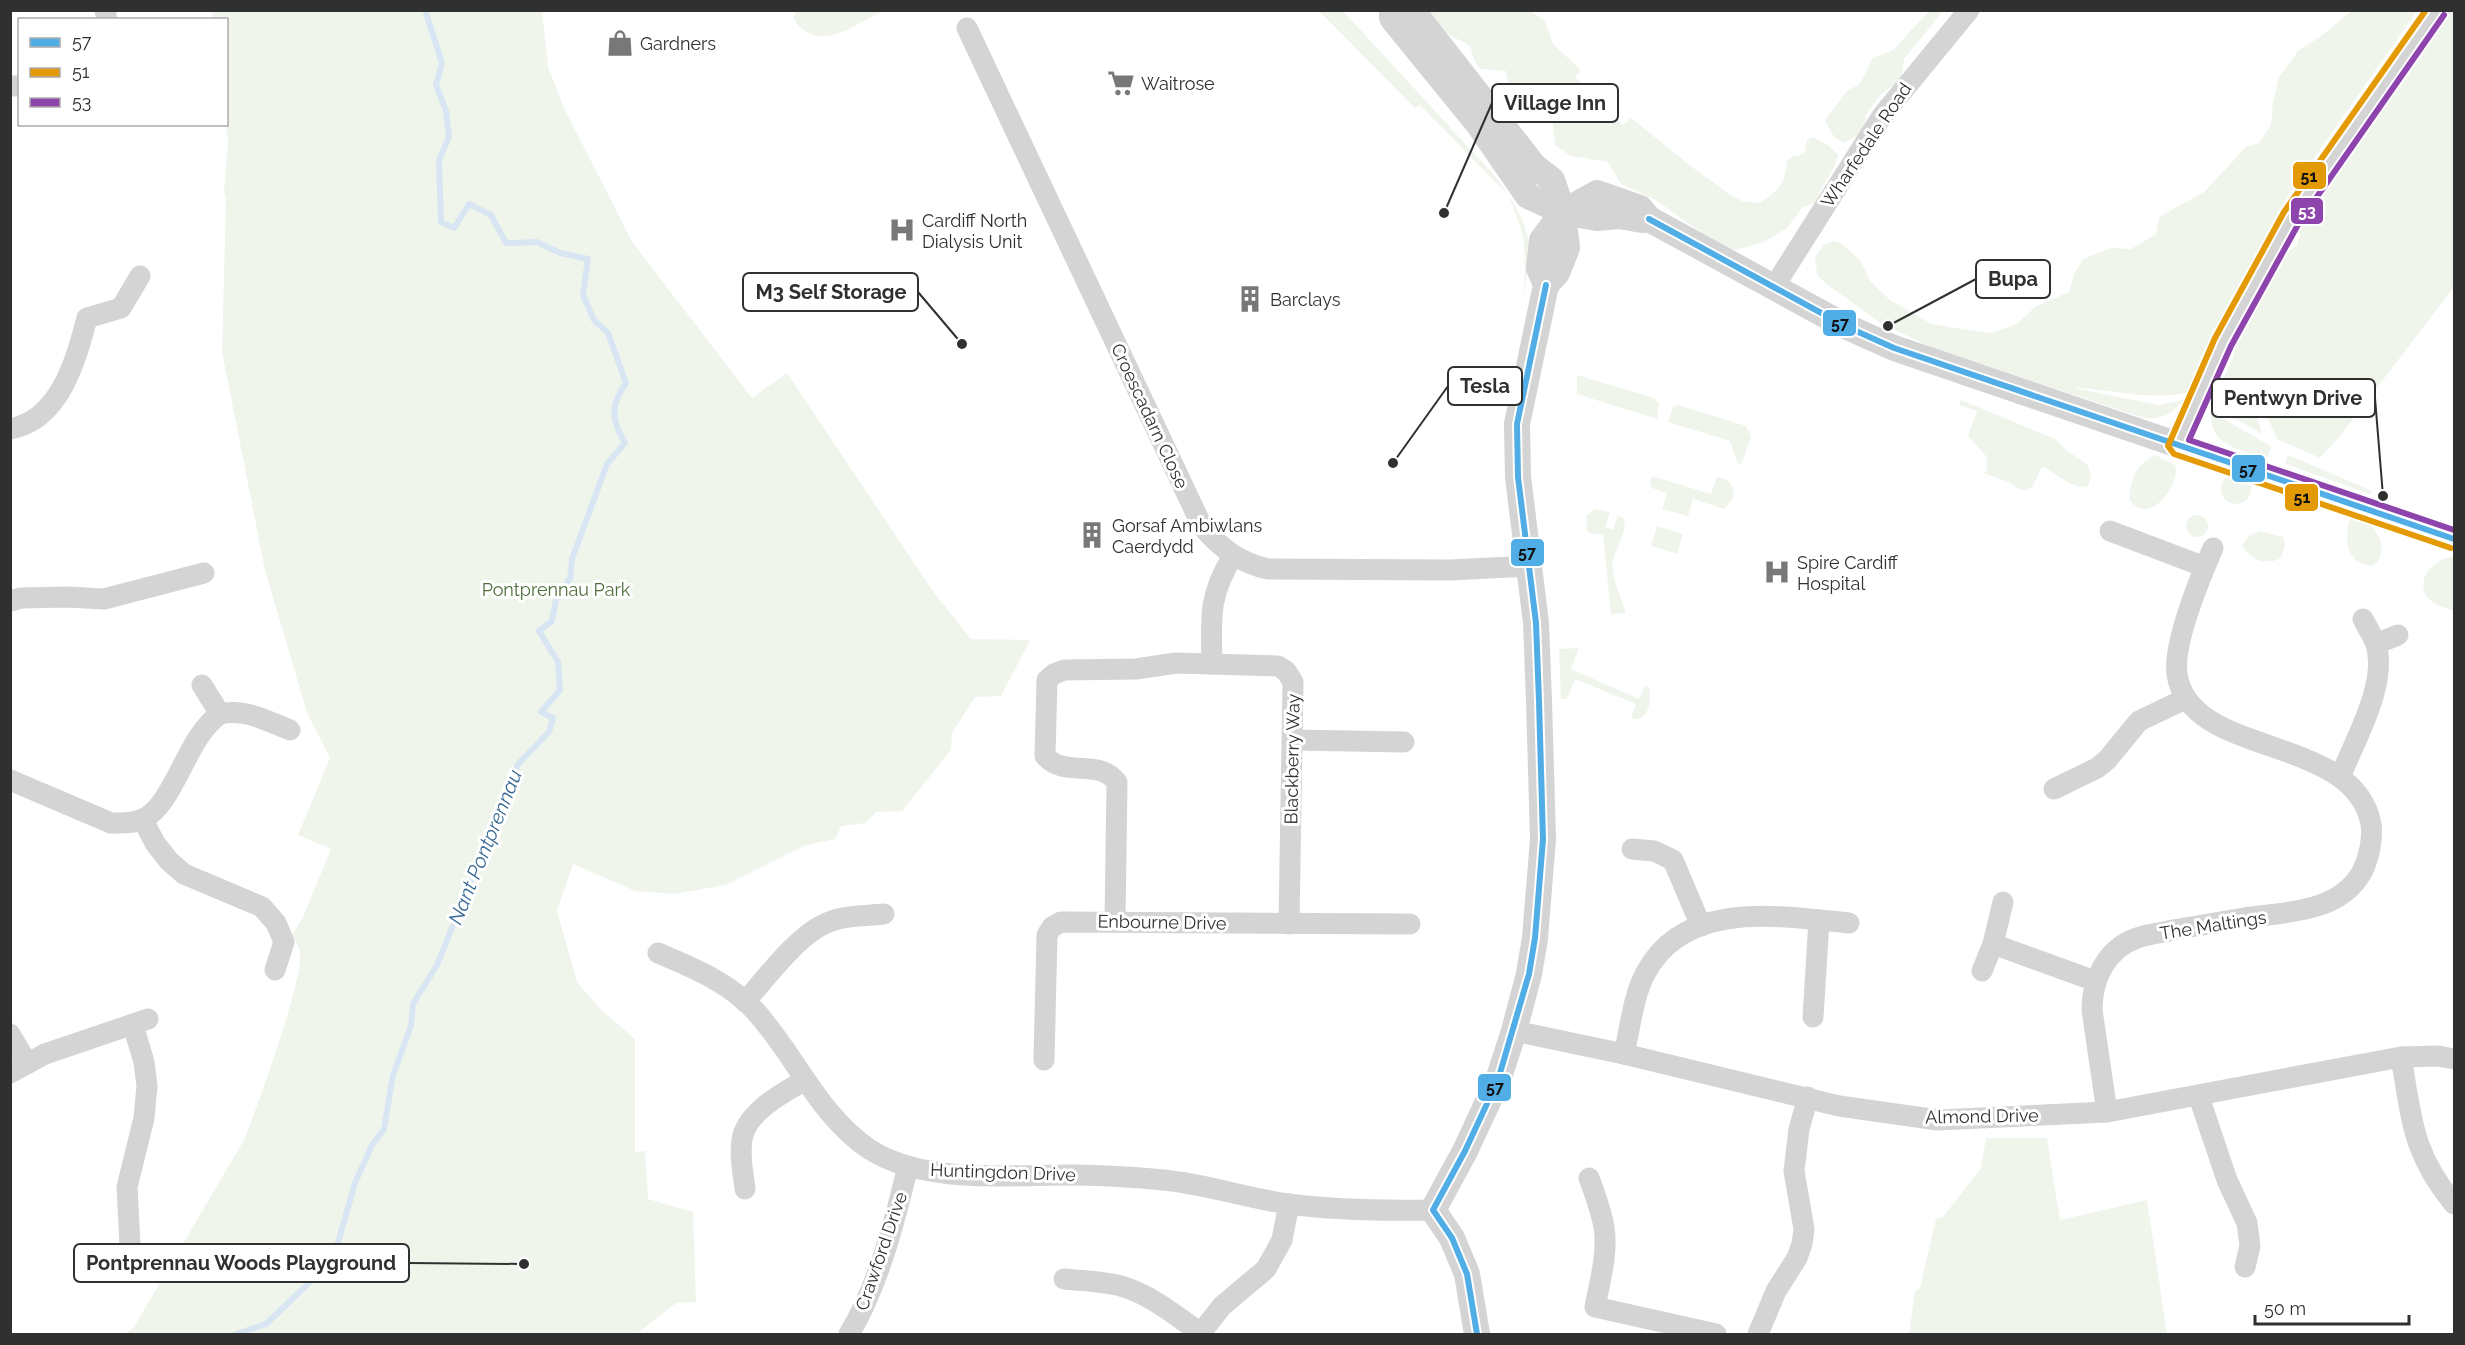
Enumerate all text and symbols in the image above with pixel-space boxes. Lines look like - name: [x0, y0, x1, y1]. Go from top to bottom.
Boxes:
- legend: [18, 18, 228, 126]
- shop icon: Gardners: [605, 28, 635, 58]
- text: 57: [72, 31, 92, 52]
- place label: Gardners: [640, 33, 716, 54]
- text: 51: [72, 61, 90, 82]
- supermarket icon: Waitrose: [1106, 68, 1136, 98]
- place label: Waitrose: [1141, 73, 1215, 94]
- street label: Wharfedale Road: [1817, 79, 1915, 211]
- callout: Village Inn: [1492, 84, 1618, 122]
- text: 53: [72, 91, 91, 112]
- text: Village Inn: [1504, 91, 1606, 115]
- line badge: 51: [2292, 161, 2327, 190]
- text: 51: [2301, 167, 2317, 186]
- line badge: 53: [2290, 197, 2324, 225]
- text: 53: [2298, 202, 2316, 221]
- place label: Cardiff North Dialysis Unit: [922, 210, 1027, 252]
- hospital icon: Cardiff North Dialysis Unit: [887, 215, 917, 245]
- callout: Bupa: [1976, 260, 2050, 298]
- text: Bupa: [1988, 267, 2038, 291]
- callout: M3 Self Storage: [743, 273, 918, 311]
- text: M3 Self Storage: [755, 280, 907, 304]
- building icon: Barclays: [1235, 284, 1265, 314]
- place label: Barclays: [1270, 289, 1341, 310]
- line badge: 57: [1822, 309, 1857, 337]
- text: 57: [1831, 314, 1849, 333]
- street label: Croescadarn Close: [1107, 340, 1193, 492]
- callout: Tesla: [1448, 367, 1522, 405]
- text: Tesla: [1460, 374, 1510, 398]
- callout: Pentwyn Drive: [2212, 379, 2375, 417]
- text: Pentwyn Drive: [2224, 386, 2362, 410]
- line badge: 57: [2231, 454, 2266, 483]
- text: 57: [2239, 460, 2257, 479]
- line badge: 51: [2284, 483, 2319, 512]
- text: 51: [2294, 488, 2310, 507]
- place label: Gorsaf Ambiwlans Caerdydd: [1112, 515, 1263, 557]
- building icon: Gorsaf Ambiwlans Caerdydd: [1077, 520, 1107, 550]
- line badge: 57: [1510, 538, 1545, 567]
- text: 57: [1518, 543, 1536, 562]
- place label: Spire Cardiff Hospital: [1797, 552, 1898, 594]
- hospital icon: Spire Cardiff Hospital: [1762, 557, 1792, 587]
- park label: Pontprennau Park: [482, 579, 631, 600]
- street label: Blackberry Way: [1280, 693, 1304, 825]
- water label: Nant Pontprennau: [443, 766, 527, 928]
- street label: The Maltings: [2158, 906, 2268, 944]
- street label: Enbourne Drive: [1097, 910, 1227, 934]
- line badge: 57: [1477, 1073, 1512, 1102]
- text: 57: [1486, 1078, 1504, 1097]
- street label: Almond Drive: [1925, 1105, 2039, 1127]
- street label: Huntingdon Drive: [930, 1159, 1077, 1185]
- street label: Crawford Drive: [851, 1189, 911, 1313]
- callout: Pontprennau Woods Playground: [74, 1244, 409, 1282]
- text: Pontprennau Woods Playground: [86, 1251, 396, 1275]
- scale bar: [2255, 1288, 2410, 1326]
- text: 50 m: [2264, 1298, 2306, 1319]

